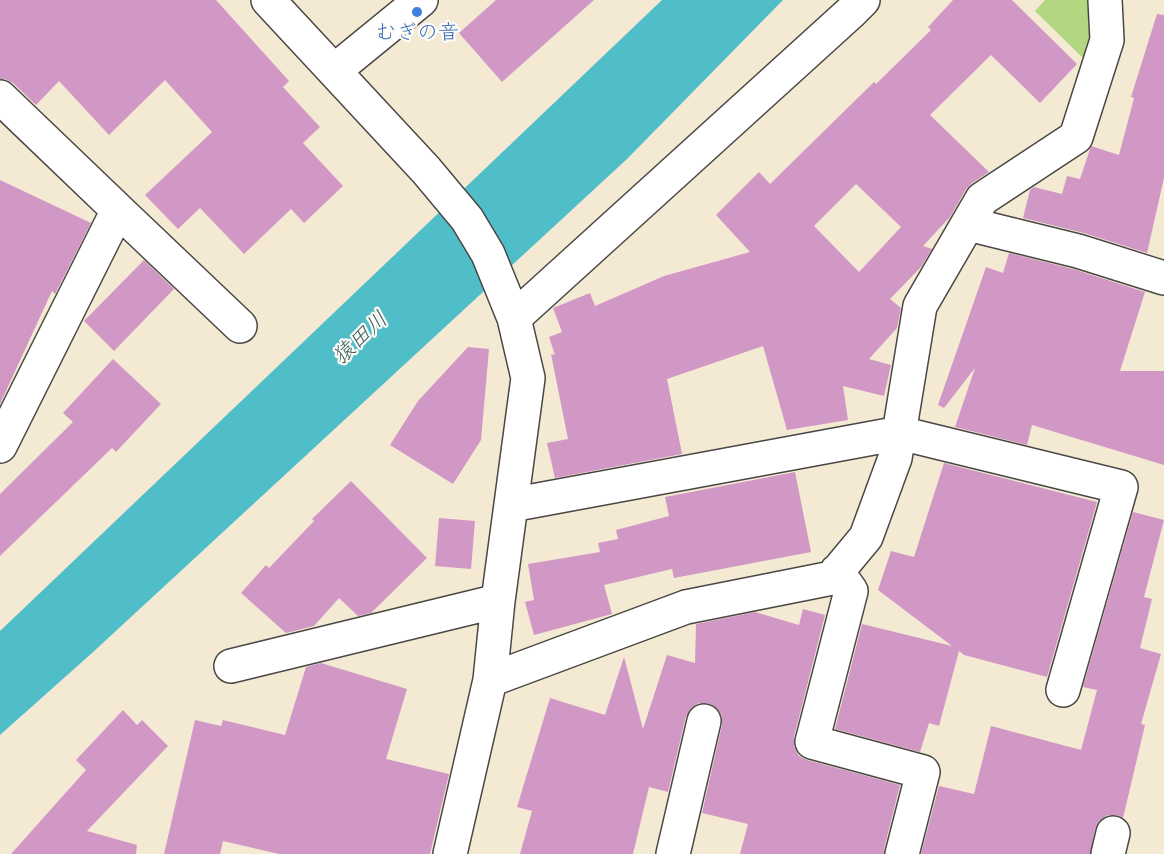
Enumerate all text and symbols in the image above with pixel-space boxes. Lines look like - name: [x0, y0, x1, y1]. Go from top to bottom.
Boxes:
- marker: むぎの音: [410, 5, 424, 19]
- place label: むぎの音: [375, 21, 459, 47]
- water label: 猿田川: [328, 307, 394, 371]

